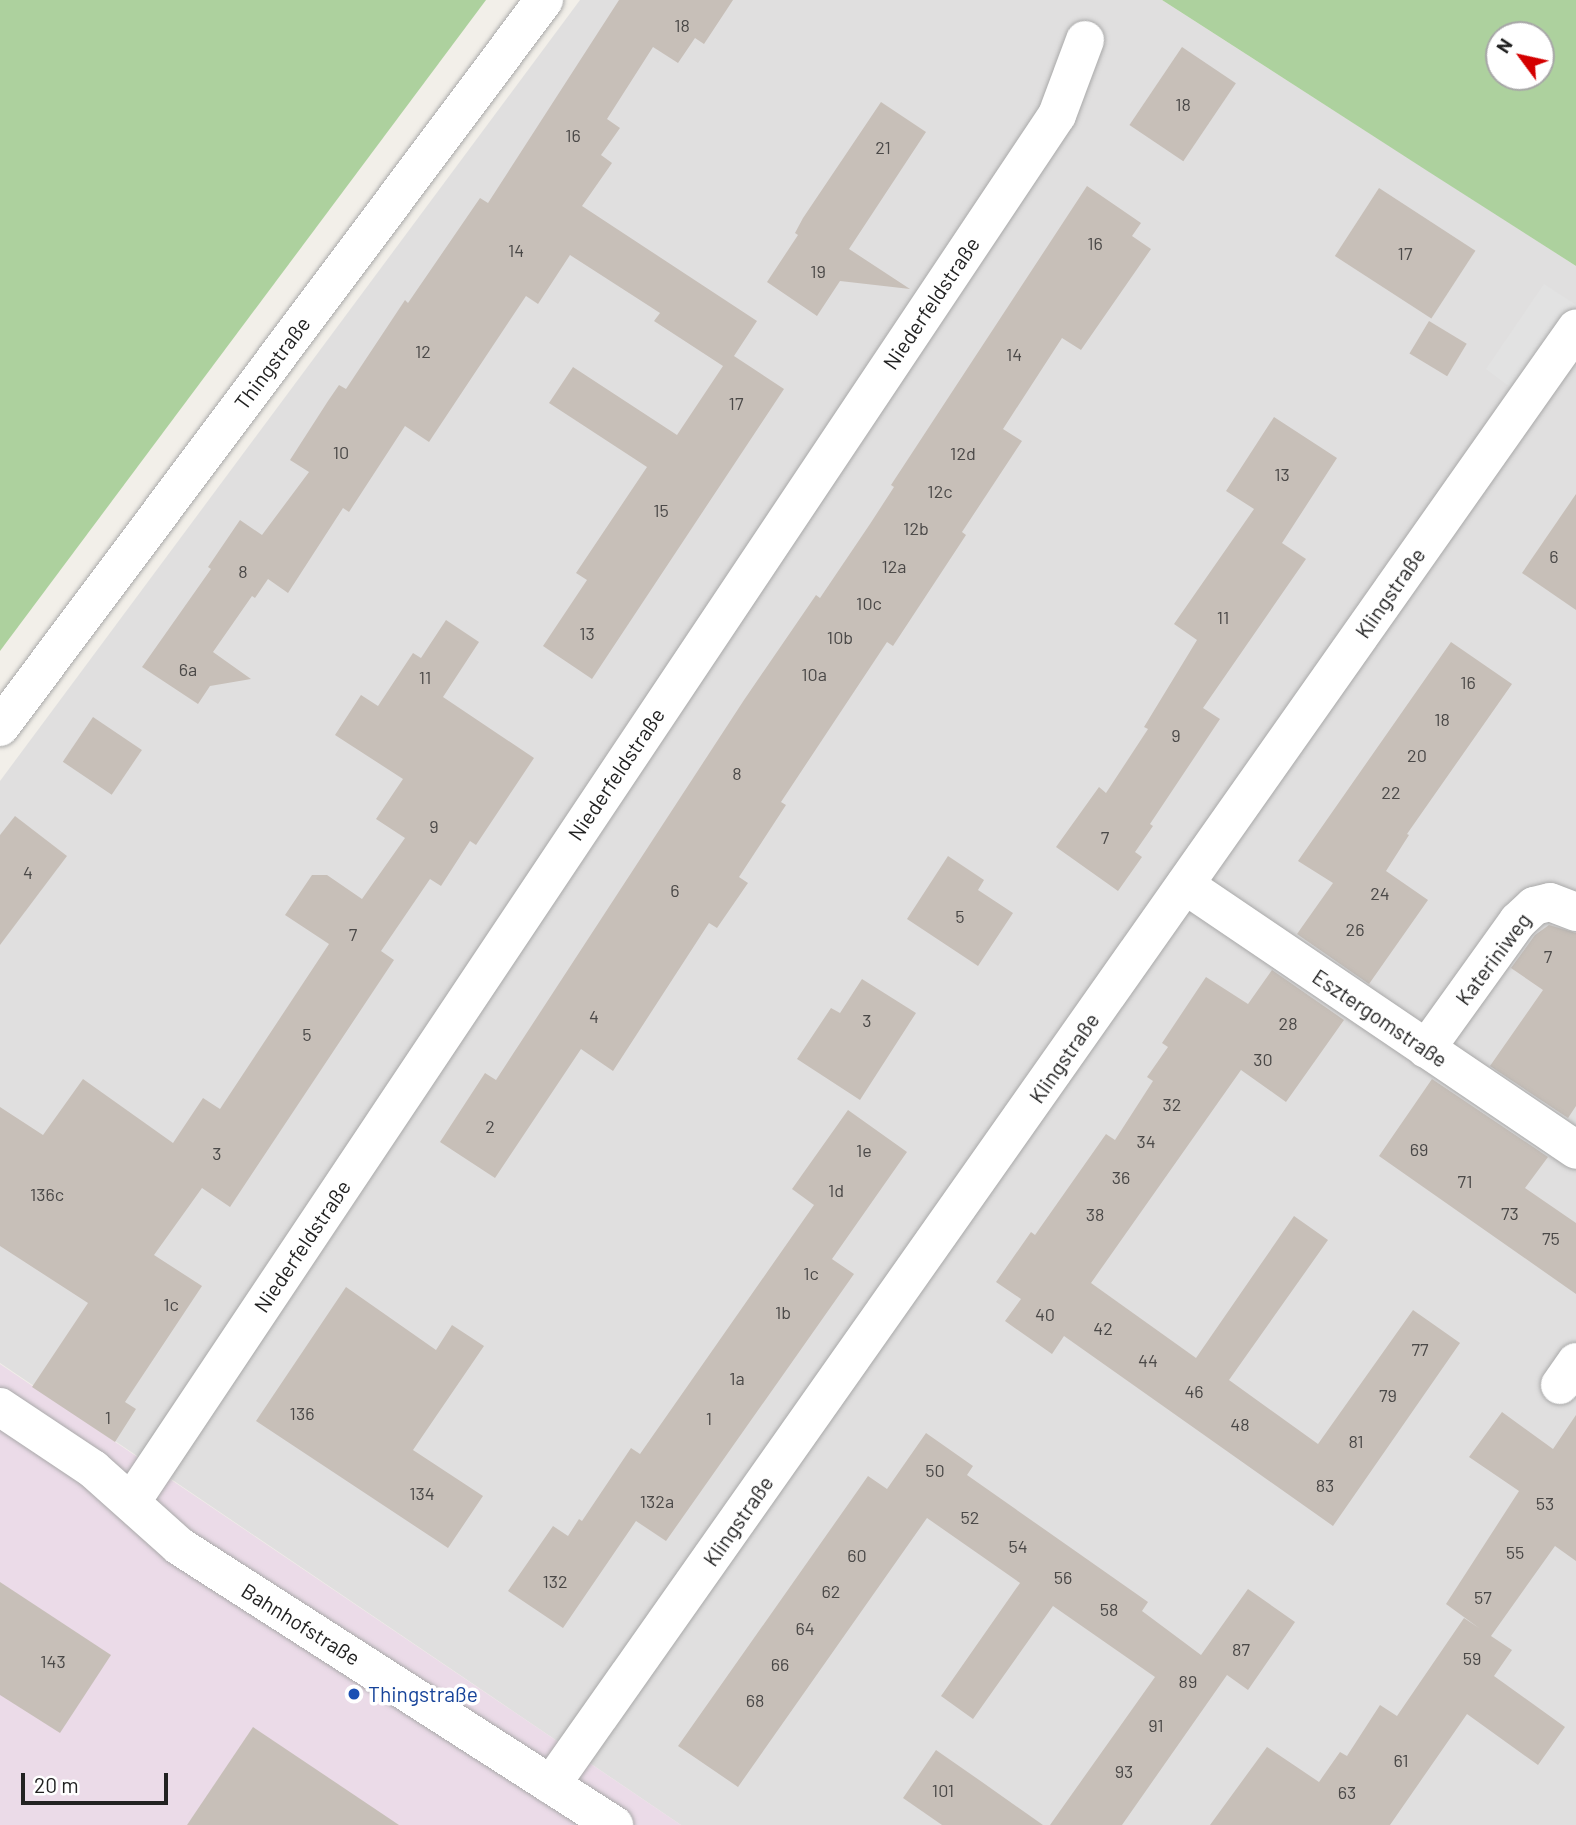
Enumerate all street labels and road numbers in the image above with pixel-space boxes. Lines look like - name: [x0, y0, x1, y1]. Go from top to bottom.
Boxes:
- street label: Niederfeldstraße: [877, 232, 985, 374]
- street label: Thingstraße: [229, 312, 315, 414]
- street label: Klingstraße: [1350, 543, 1430, 643]
- street label: Niederfeldstraße: [562, 703, 670, 845]
- street label: Kateriniweg: [1450, 908, 1536, 1010]
- street label: Esztergomstraße: [1308, 964, 1452, 1072]
- street label: Klingstraße: [1024, 1008, 1104, 1108]
- street label: Niederfeldstraße: [248, 1175, 356, 1317]
- street label: Klingstraße: [698, 1471, 778, 1571]
- street label: Bahnhofstraße: [237, 1578, 365, 1670]

